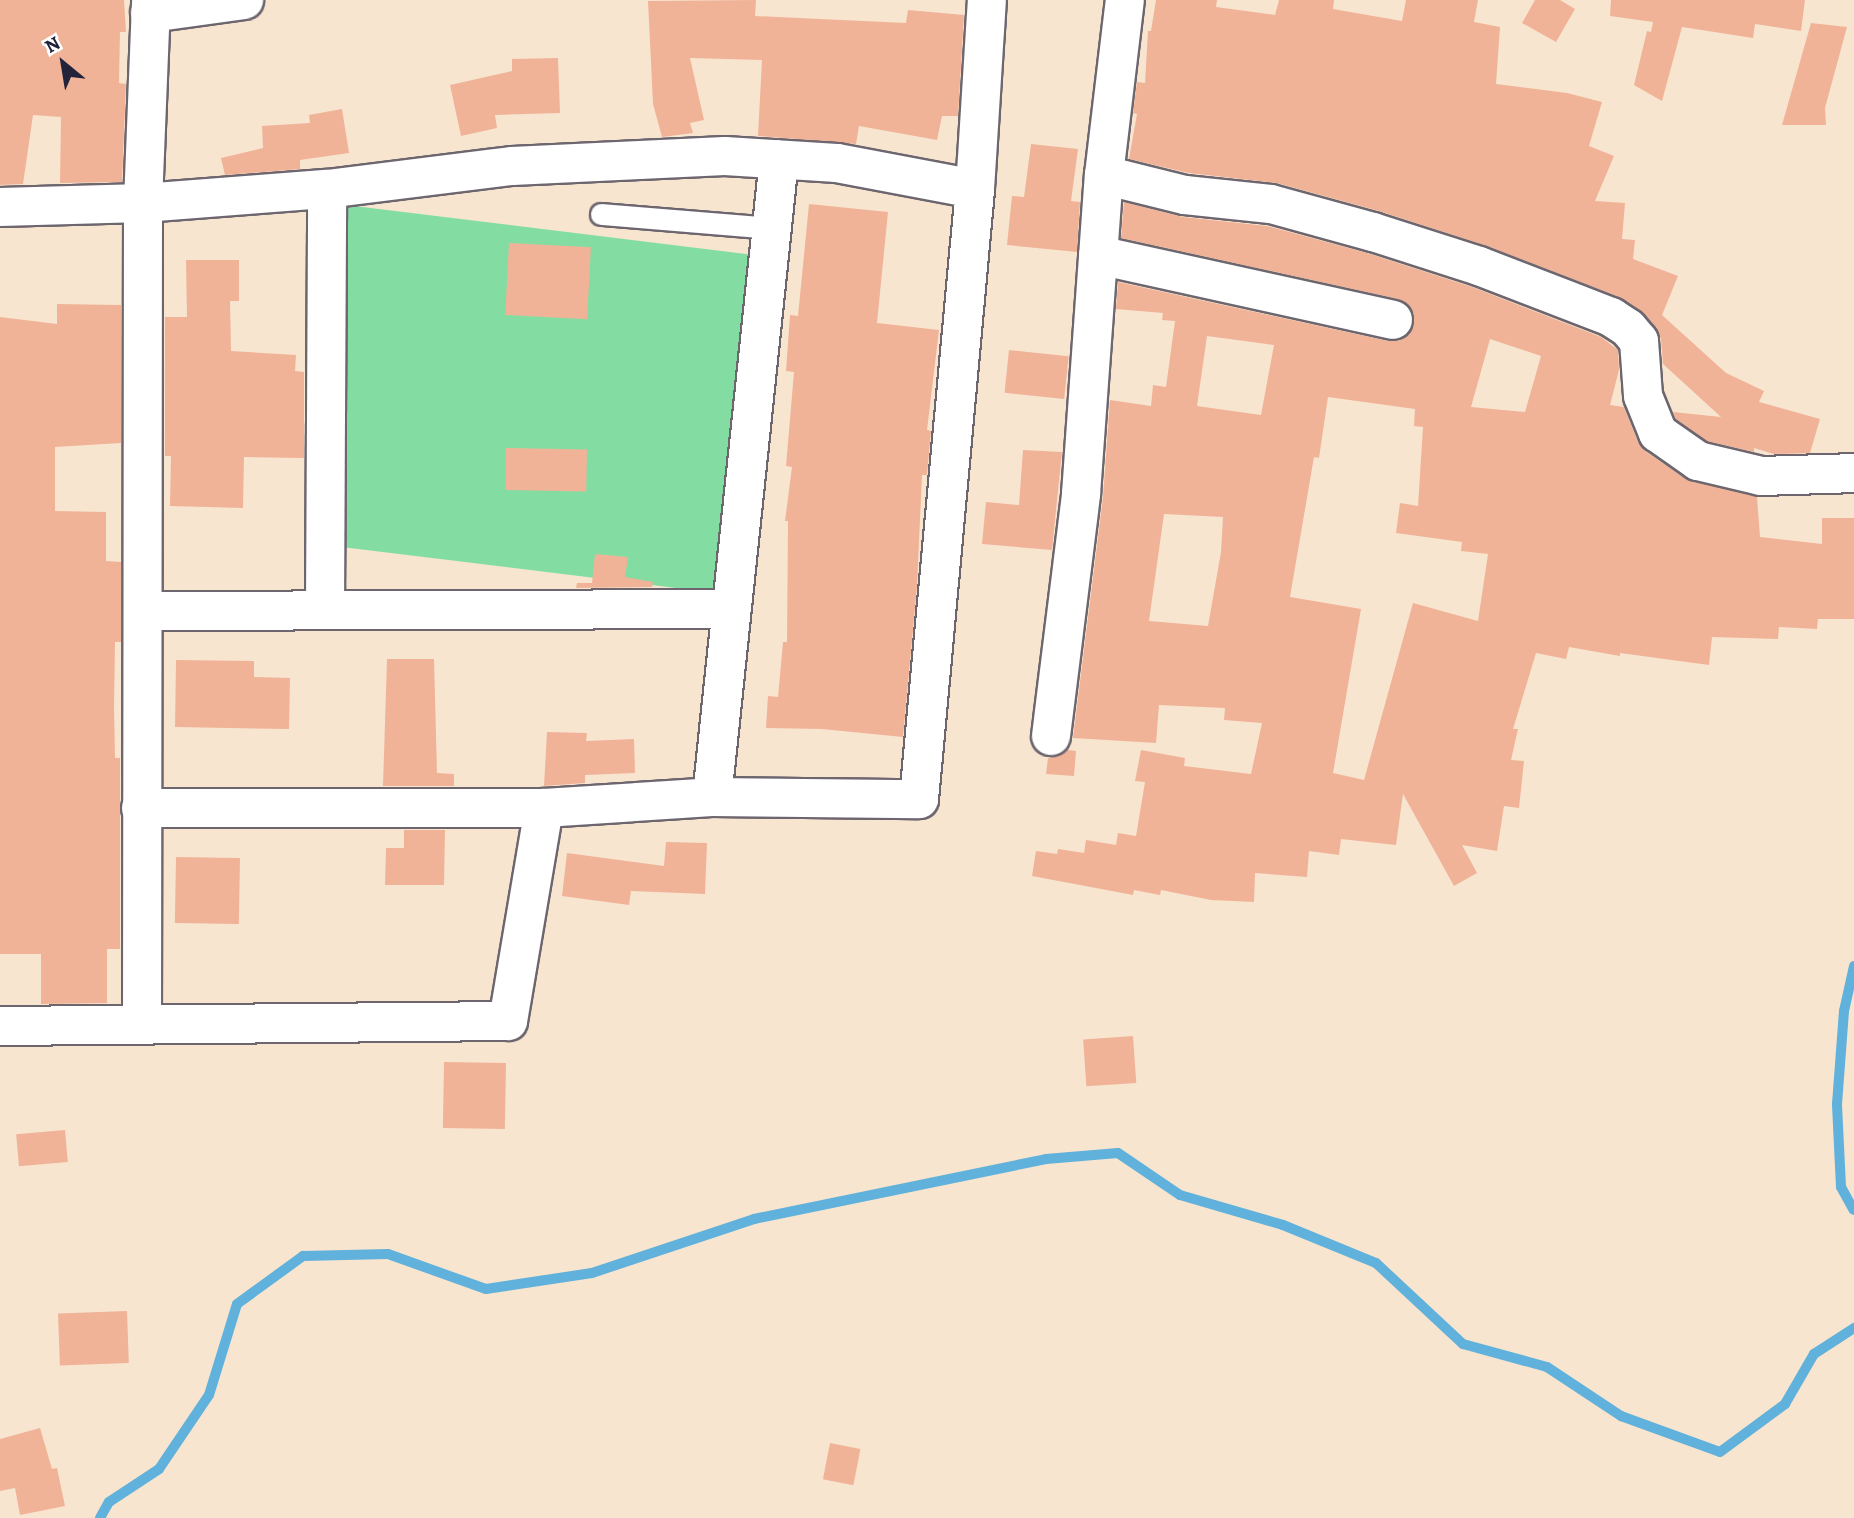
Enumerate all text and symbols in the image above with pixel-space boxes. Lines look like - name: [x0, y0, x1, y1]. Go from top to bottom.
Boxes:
- north arrow: [28, 28, 98, 98]
- text: N: [40, 30, 65, 60]

